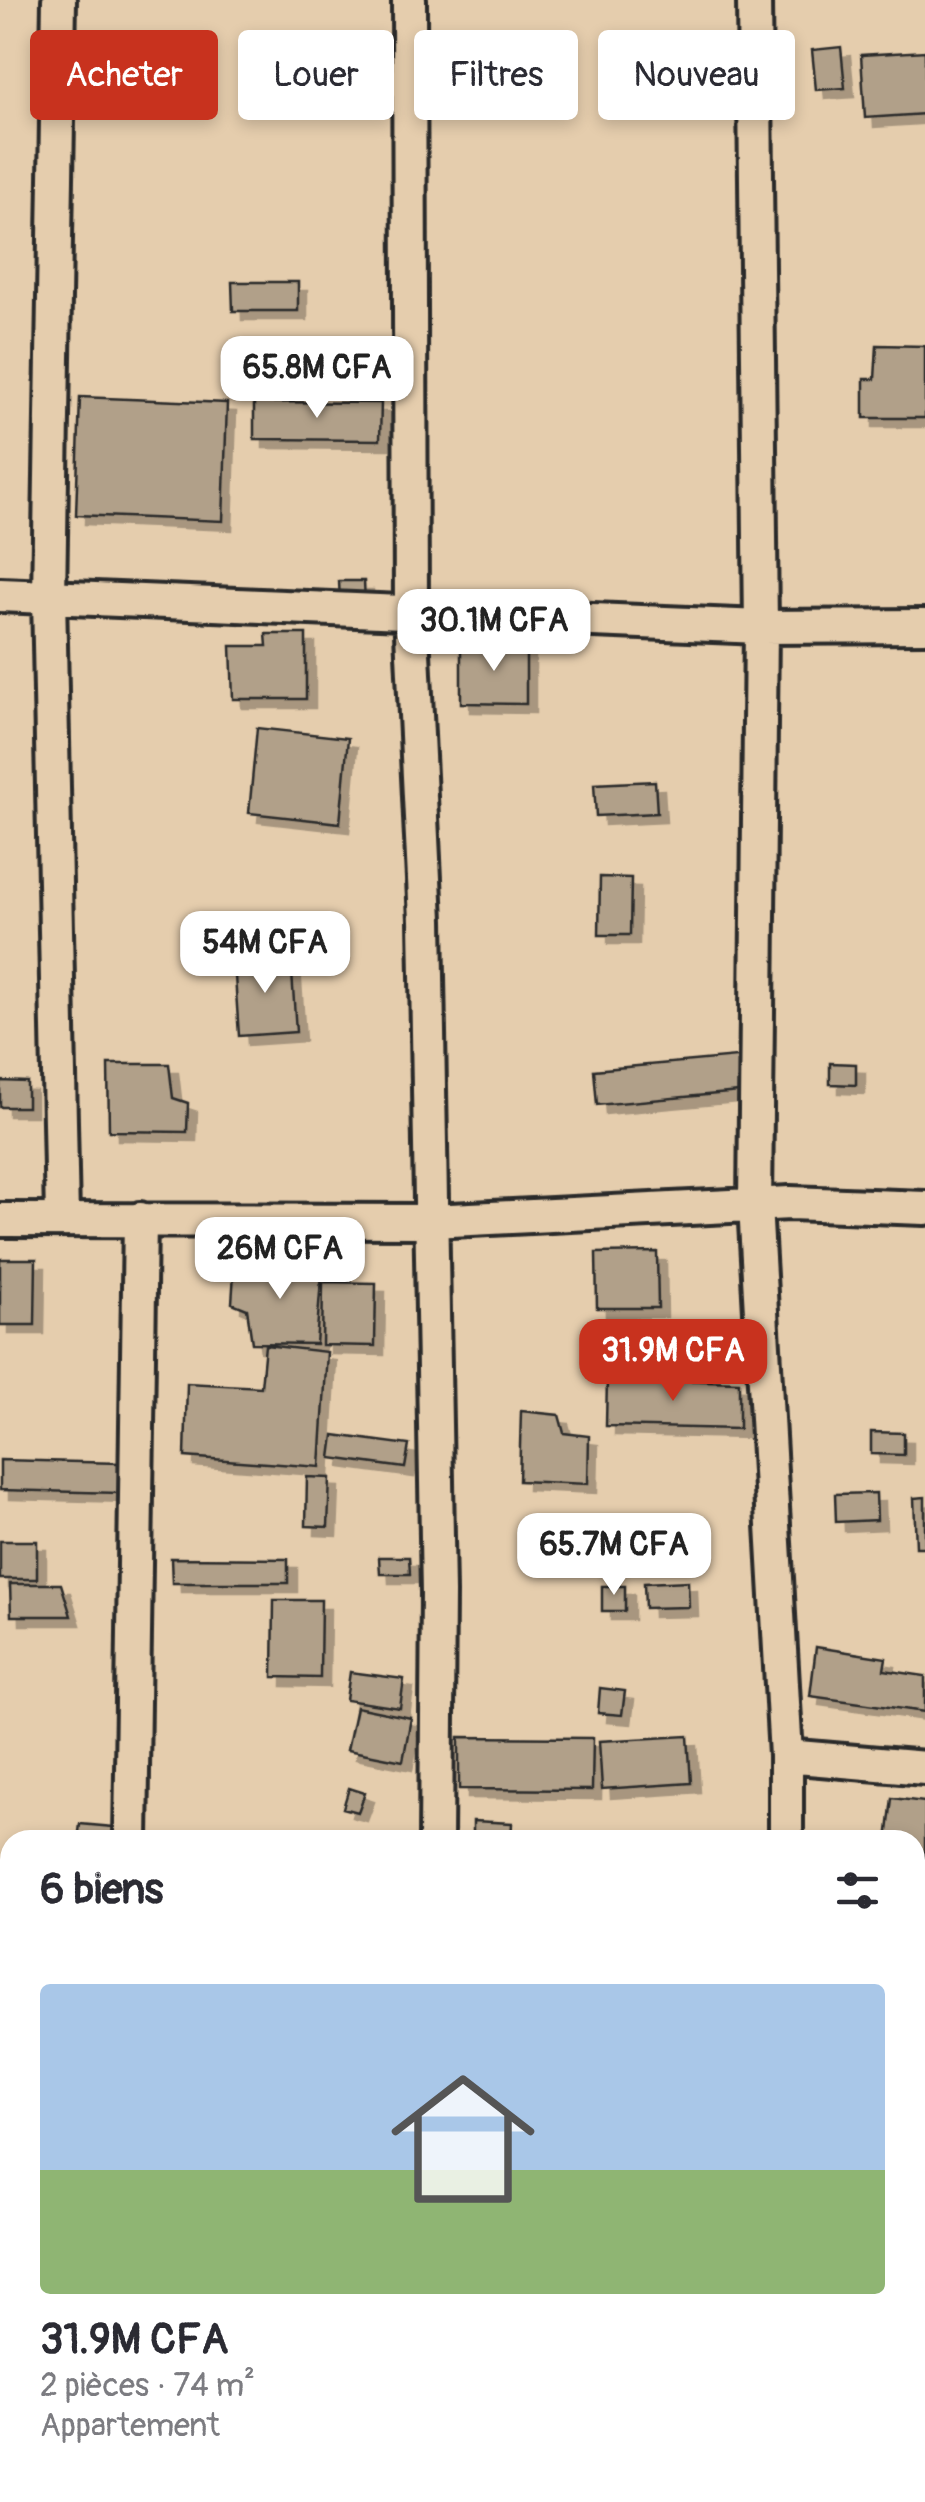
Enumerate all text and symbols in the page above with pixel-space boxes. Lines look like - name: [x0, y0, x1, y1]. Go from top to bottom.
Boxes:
- chip: Acheter: [30, 30, 218, 120]
- chip: Louer: [238, 30, 394, 120]
- chip: Filtres: [414, 30, 578, 120]
- chip: Nouveau: [598, 30, 795, 120]
- pin: 65.8M CFA: [203, 336, 431, 421]
- text: 65.8M CFA: [243, 348, 391, 388]
- pin: 30.1M CFA: [380, 589, 608, 674]
- text: 30.1M CFA: [420, 601, 569, 641]
- pin: 54M CFA: [173, 911, 357, 996]
- text: 54M CFA: [202, 923, 328, 963]
- pin: 26M CFA: [188, 1217, 372, 1302]
- text: 26M CFA: [217, 1229, 343, 1269]
- pin: 31.9M CFA: [559, 1319, 787, 1404]
- text: 31.9M CFA: [601, 1331, 745, 1371]
- pin: 65.7M CFA: [500, 1513, 728, 1598]
- text: 65.7M CFA: [539, 1525, 689, 1565]
- icon: filters: [830, 1863, 885, 1918]
- text: 6 biens: [40, 1864, 163, 1916]
- icon: home: [373, 2049, 553, 2229]
- text: 31.9M CFA: [40, 2314, 229, 2366]
- text: 2 pièces · 74 m²: [40, 2366, 255, 2406]
- text: Appartement: [40, 2406, 220, 2446]

